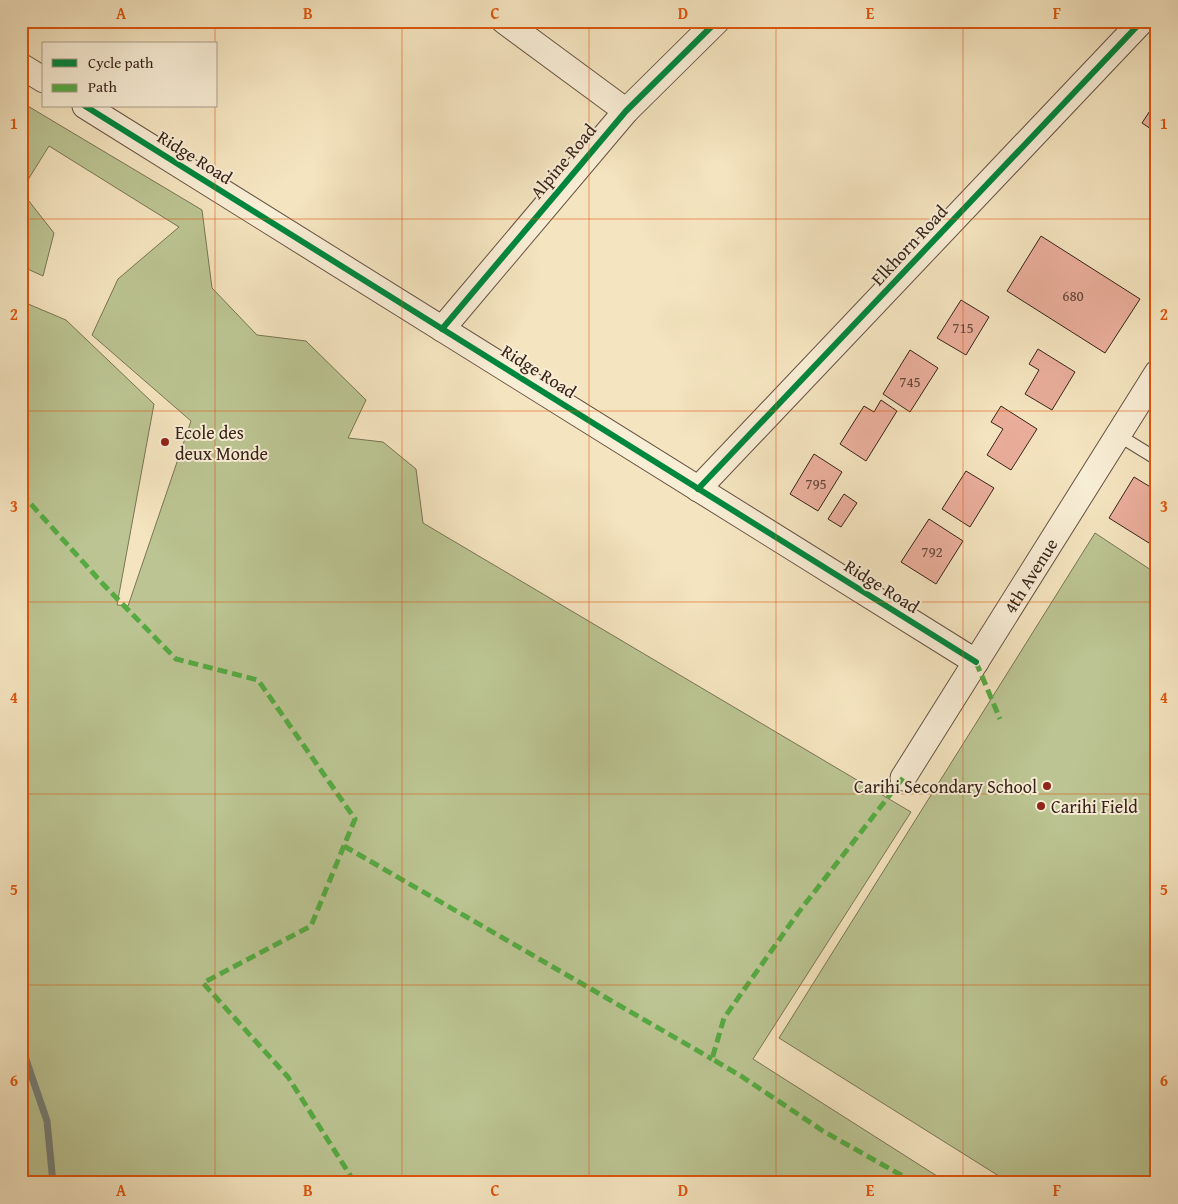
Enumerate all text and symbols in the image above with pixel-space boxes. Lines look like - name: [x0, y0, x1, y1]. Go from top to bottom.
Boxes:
- text: A: [116, 1, 127, 25]
- text: B: [303, 1, 313, 25]
- text: C: [490, 1, 500, 25]
- text: D: [678, 1, 688, 25]
- text: E: [866, 1, 875, 25]
- text: F: [1053, 1, 1061, 25]
- legend: [42, 42, 218, 108]
- text: Cycle path: [88, 52, 154, 73]
- text: Path: [88, 76, 117, 97]
- text: 1: [10, 111, 18, 135]
- text: 1: [1160, 111, 1168, 135]
- street label: Alpine Road: [523, 117, 603, 205]
- street label: Ridge Road: [152, 123, 238, 191]
- street label: Elkhorn Road: [864, 198, 954, 291]
- house number: 680: [1062, 285, 1084, 306]
- text: 2: [10, 302, 18, 326]
- text: 2: [1160, 302, 1168, 326]
- house number: 715: [952, 317, 974, 338]
- street label: Ridge Road: [496, 337, 582, 405]
- house number: 745: [899, 371, 921, 392]
- place label: Ecole des deux Monde: [175, 419, 268, 467]
- marker: Ecole des deux Monde: [159, 436, 171, 448]
- house number: 795: [805, 473, 827, 494]
- text: 3: [10, 494, 18, 518]
- text: 3: [1160, 494, 1168, 518]
- street label: 4th Avenue: [996, 533, 1064, 618]
- house number: 792: [921, 541, 943, 562]
- street label: Ridge Road: [839, 552, 925, 620]
- text: 4: [10, 685, 18, 709]
- text: 4: [1160, 685, 1168, 709]
- place label: Carihi Secondary School: [854, 773, 1037, 800]
- marker: Carihi Secondary School: [1041, 780, 1053, 792]
- place label: Carihi Field: [1051, 793, 1138, 820]
- marker: Carihi Field: [1035, 800, 1047, 812]
- text: 5: [10, 877, 18, 901]
- text: 5: [1160, 877, 1168, 901]
- text: 6: [10, 1068, 18, 1092]
- text: 6: [1160, 1068, 1168, 1092]
- text: A: [116, 1178, 127, 1202]
- text: B: [303, 1178, 313, 1202]
- text: C: [490, 1178, 500, 1202]
- text: D: [678, 1178, 688, 1202]
- text: E: [866, 1178, 875, 1202]
- text: F: [1053, 1178, 1061, 1202]

